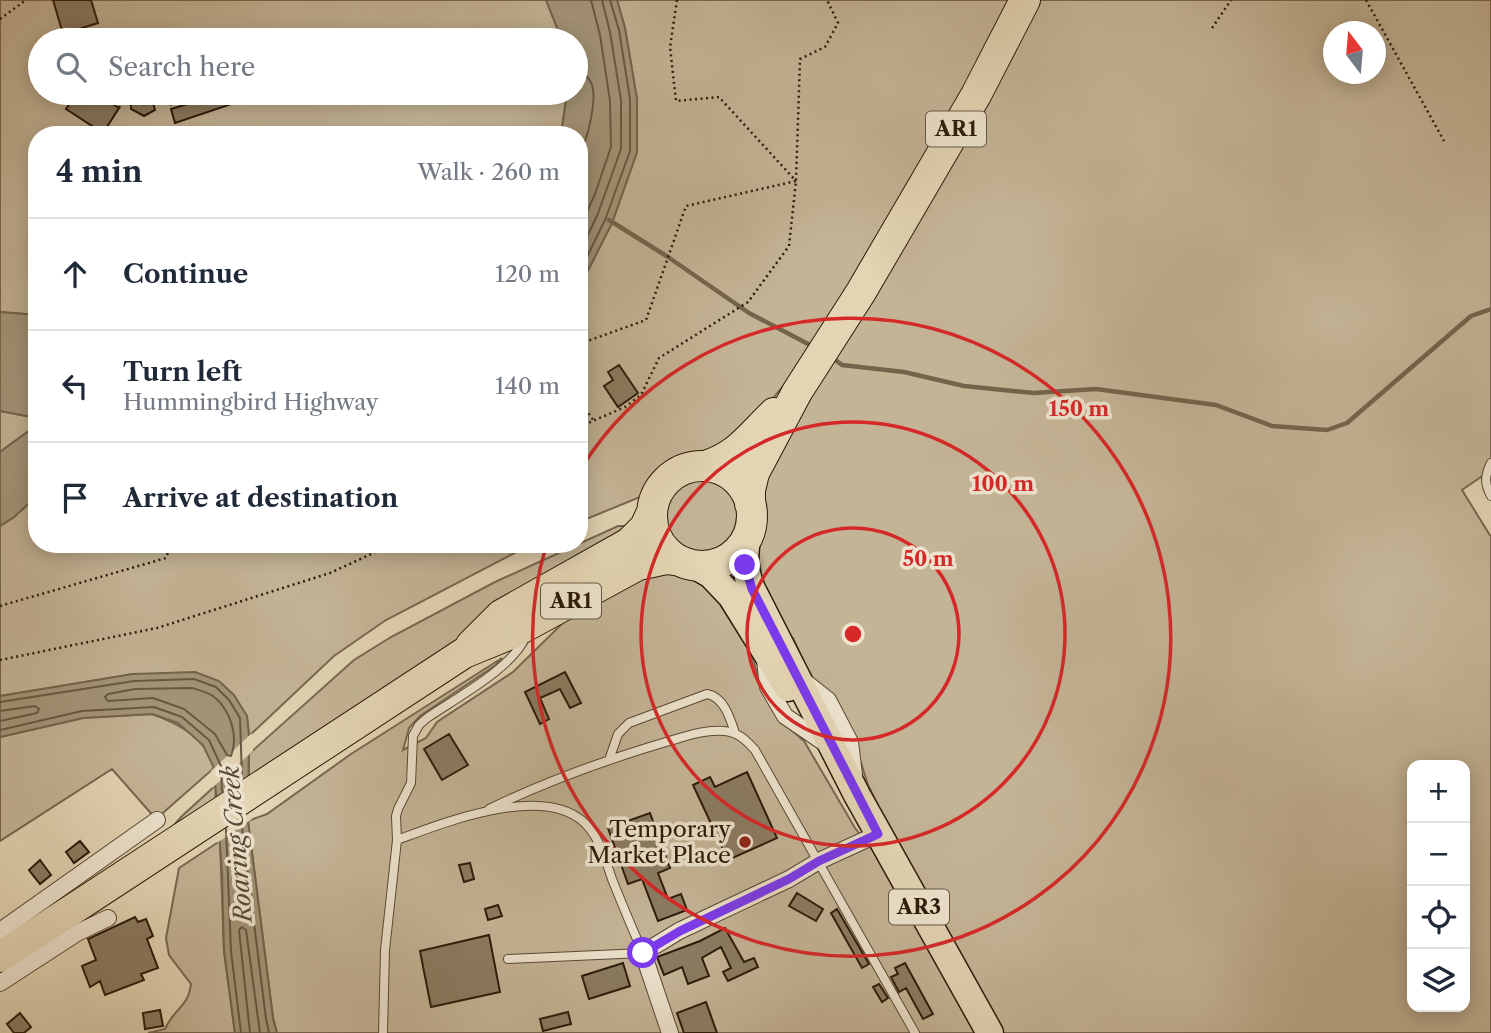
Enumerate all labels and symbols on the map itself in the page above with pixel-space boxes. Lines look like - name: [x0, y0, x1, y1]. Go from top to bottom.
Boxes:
- north arrow: [1323, 21, 1386, 84]
- road number: AR1: [926, 111, 986, 146]
- text: 150 m: [1049, 396, 1109, 421]
- text: 100 m: [972, 471, 1034, 496]
- text: 50 m: [902, 546, 954, 571]
- route end: [729, 549, 760, 580]
- road number: AR1: [541, 584, 601, 618]
- centre of rings: [841, 622, 865, 646]
- water label: Roaring Creek: [215, 764, 258, 926]
- place label: Temporary Market Place: [587, 815, 731, 869]
- marker: Temporary Market Place: [737, 834, 753, 850]
- road number: AR3: [889, 890, 949, 925]
- route start: [627, 937, 658, 968]

